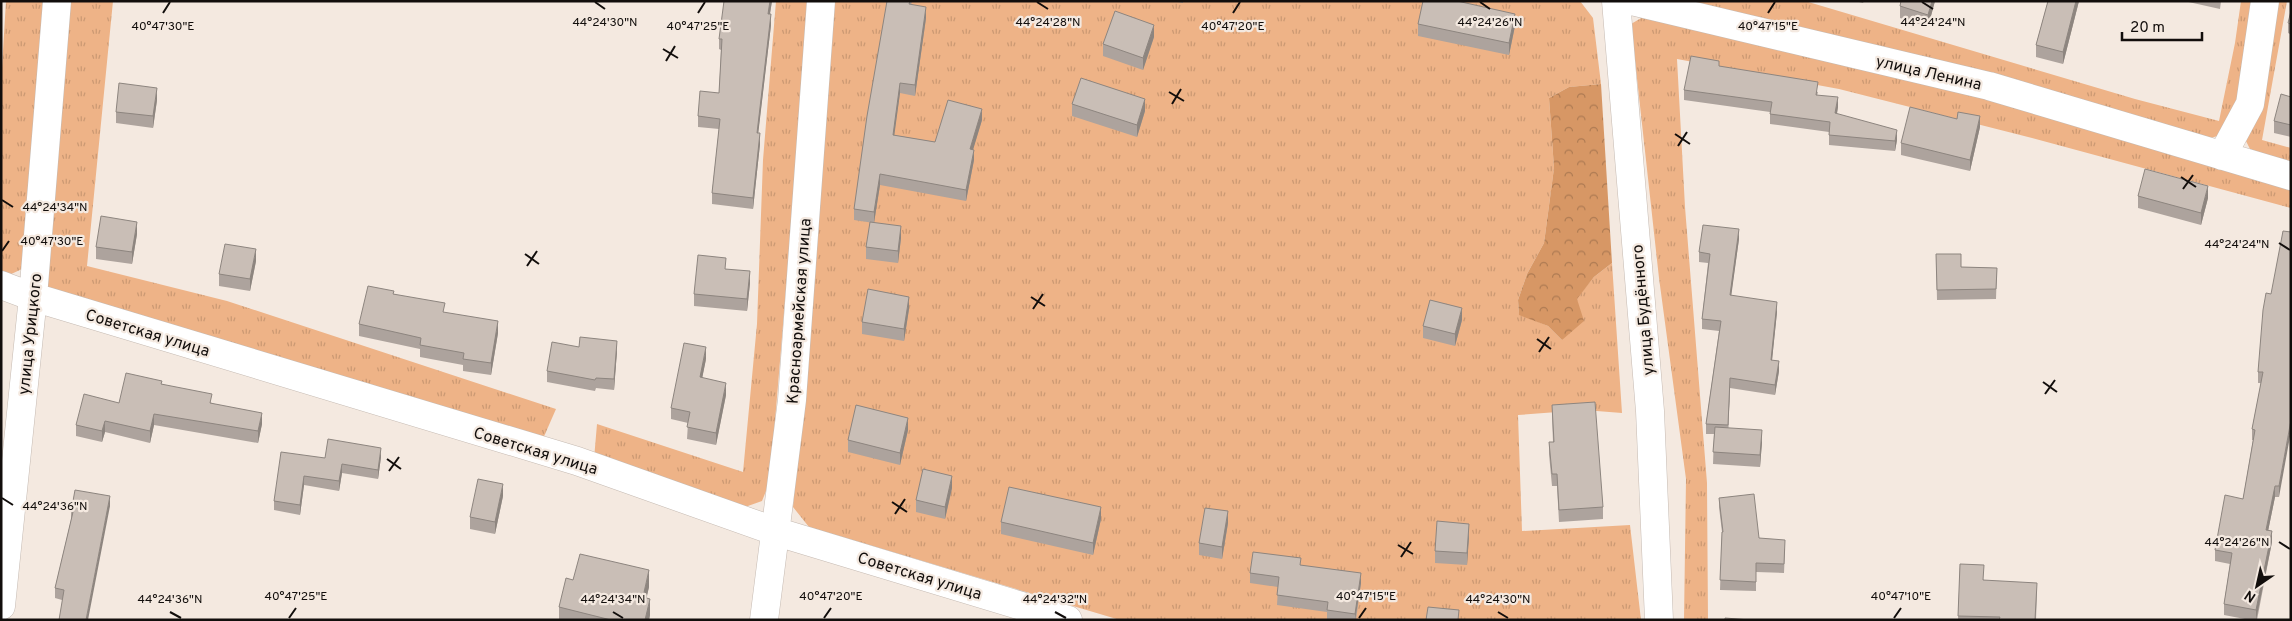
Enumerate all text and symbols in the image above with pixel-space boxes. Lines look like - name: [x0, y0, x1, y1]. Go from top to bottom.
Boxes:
- scale bar: [2122, 10, 2202, 42]
- text: 44°24'30"N: [572, 15, 638, 31]
- text: 44°24'28"N: [1015, 15, 1081, 31]
- text: 44°24'26"N: [1458, 15, 1522, 31]
- text: 44°24'24"N: [1900, 15, 1966, 31]
- text: 40°47'30"E: [131, 19, 195, 35]
- text: 40°47'25"E: [666, 19, 730, 35]
- text: 40°47'20"E: [1201, 19, 1265, 35]
- text: 40°47'15"E: [1738, 19, 1798, 35]
- text: 20 m: [2130, 19, 2165, 38]
- street label: улица Ленина: [1874, 52, 1983, 96]
- text: 44°24'34"N: [22, 200, 88, 216]
- street label: Красноармейская улица: [784, 218, 816, 405]
- text: 40°47'30"E: [20, 234, 84, 250]
- text: 44°24'24"N: [2204, 237, 2270, 253]
- street label: улица Будённого: [1628, 243, 1660, 376]
- street label: улица Урицкого: [15, 272, 47, 396]
- street label: Советская улица: [83, 306, 212, 362]
- street label: Советская улица: [471, 424, 600, 480]
- text: 44°24'36"N: [23, 499, 87, 515]
- text: 44°24'26"N: [2205, 535, 2269, 551]
- street label: Советская улица: [855, 549, 984, 605]
- north arrow: [2232, 561, 2282, 611]
- text: N: [2242, 586, 2259, 605]
- text: 40°47'25"E: [264, 589, 328, 605]
- text: 40°47'20"E: [799, 589, 863, 605]
- text: 40°47'15"E: [1336, 589, 1396, 605]
- text: 40°47'10"E: [1871, 589, 1931, 605]
- text: 44°24'36"N: [138, 592, 202, 608]
- text: 44°24'34"N: [580, 592, 646, 608]
- text: 44°24'32"N: [1023, 592, 1087, 608]
- text: 44°24'30"N: [1465, 592, 1531, 608]

